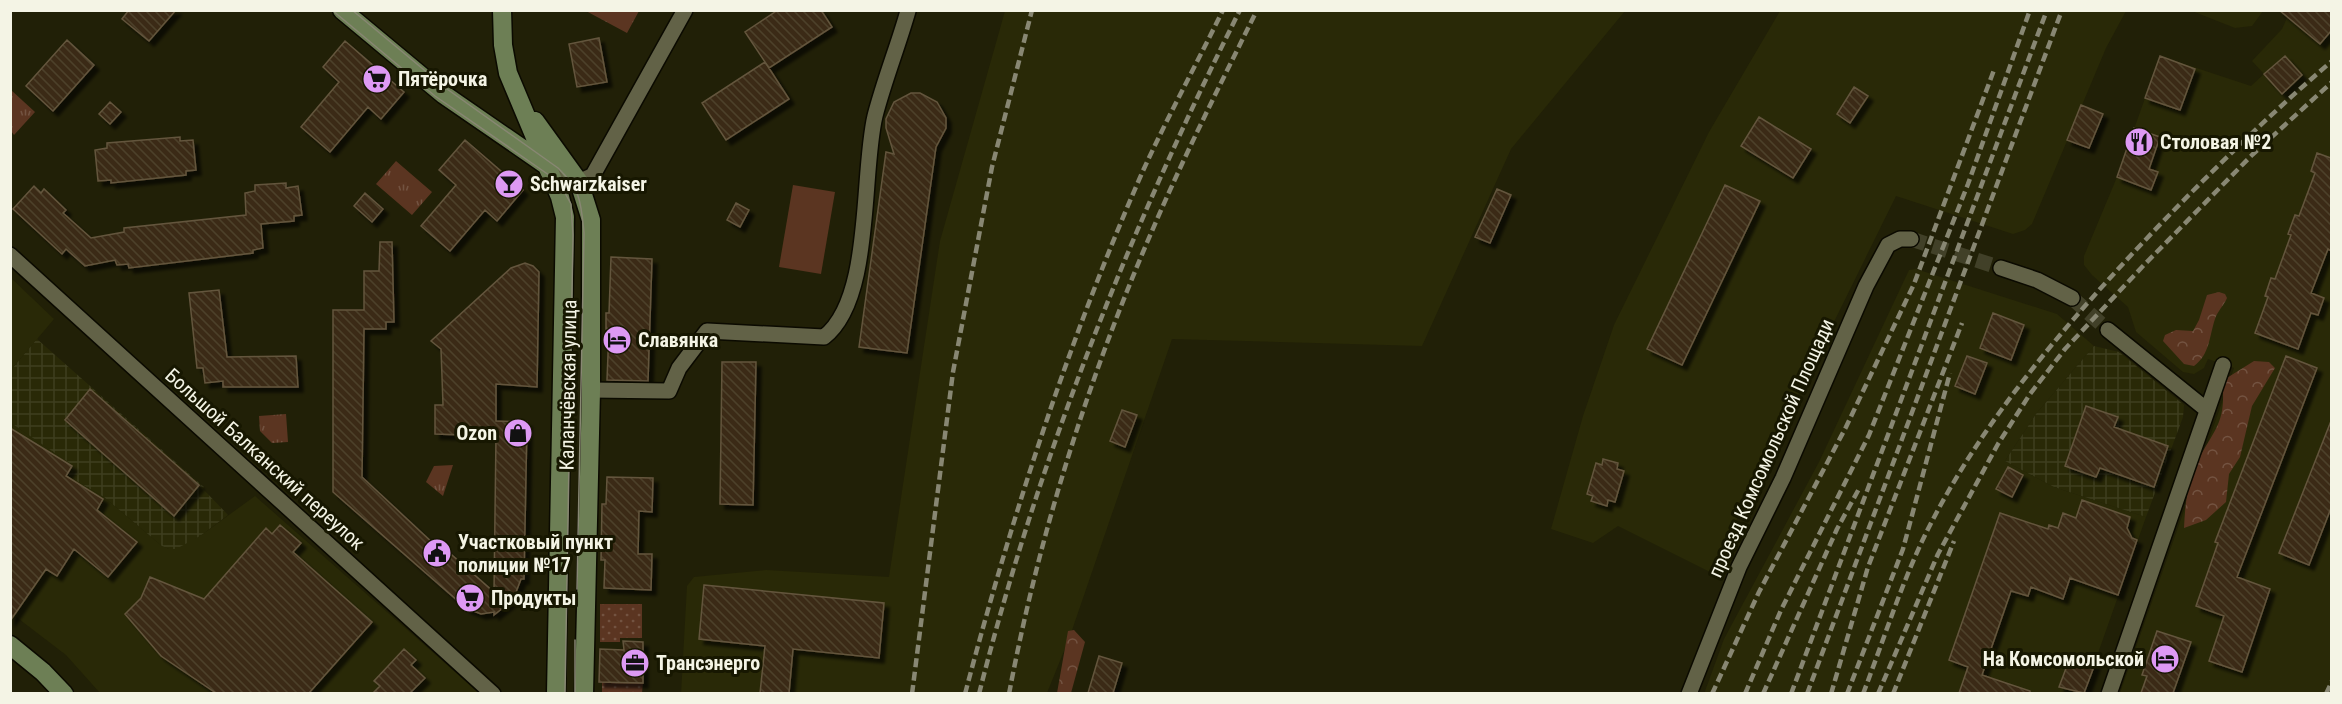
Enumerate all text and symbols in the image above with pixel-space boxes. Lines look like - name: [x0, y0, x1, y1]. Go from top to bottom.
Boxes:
- supermarket icon: Пятёрочка: [361, 63, 393, 95]
- place label: Пятёрочка: [398, 67, 487, 91]
- restaurant icon: Столовая №2: [2123, 126, 2155, 158]
- place label: Столовая №2: [2160, 130, 2271, 154]
- bar icon: Schwarzkaiser: [493, 168, 525, 200]
- place label: Schwarzkaiser: [530, 172, 647, 196]
- street label: Каланчёвская улица: [555, 299, 581, 471]
- street label: проезд Комсомольской Площади: [1703, 315, 1839, 581]
- hotel icon: Славянка: [601, 324, 633, 356]
- place label: Славянка: [638, 328, 718, 352]
- street label: Большой Балканский переулок: [160, 363, 370, 555]
- shop icon: Ozon: [502, 417, 534, 449]
- place label: Ozon: [456, 421, 497, 445]
- place label: Участковый пункт полиции №17: [458, 530, 613, 577]
- public building icon: Участковый пункт полиции №17: [421, 537, 453, 569]
- supermarket icon: Продукты: [454, 582, 486, 614]
- place label: Продукты: [491, 586, 576, 610]
- hotel icon: На Комсомольской: [2149, 643, 2181, 675]
- office icon: Трансэнерго: [619, 647, 651, 679]
- place label: На Комсомольской: [1983, 647, 2144, 671]
- place label: Трансэнерго: [656, 651, 760, 675]

